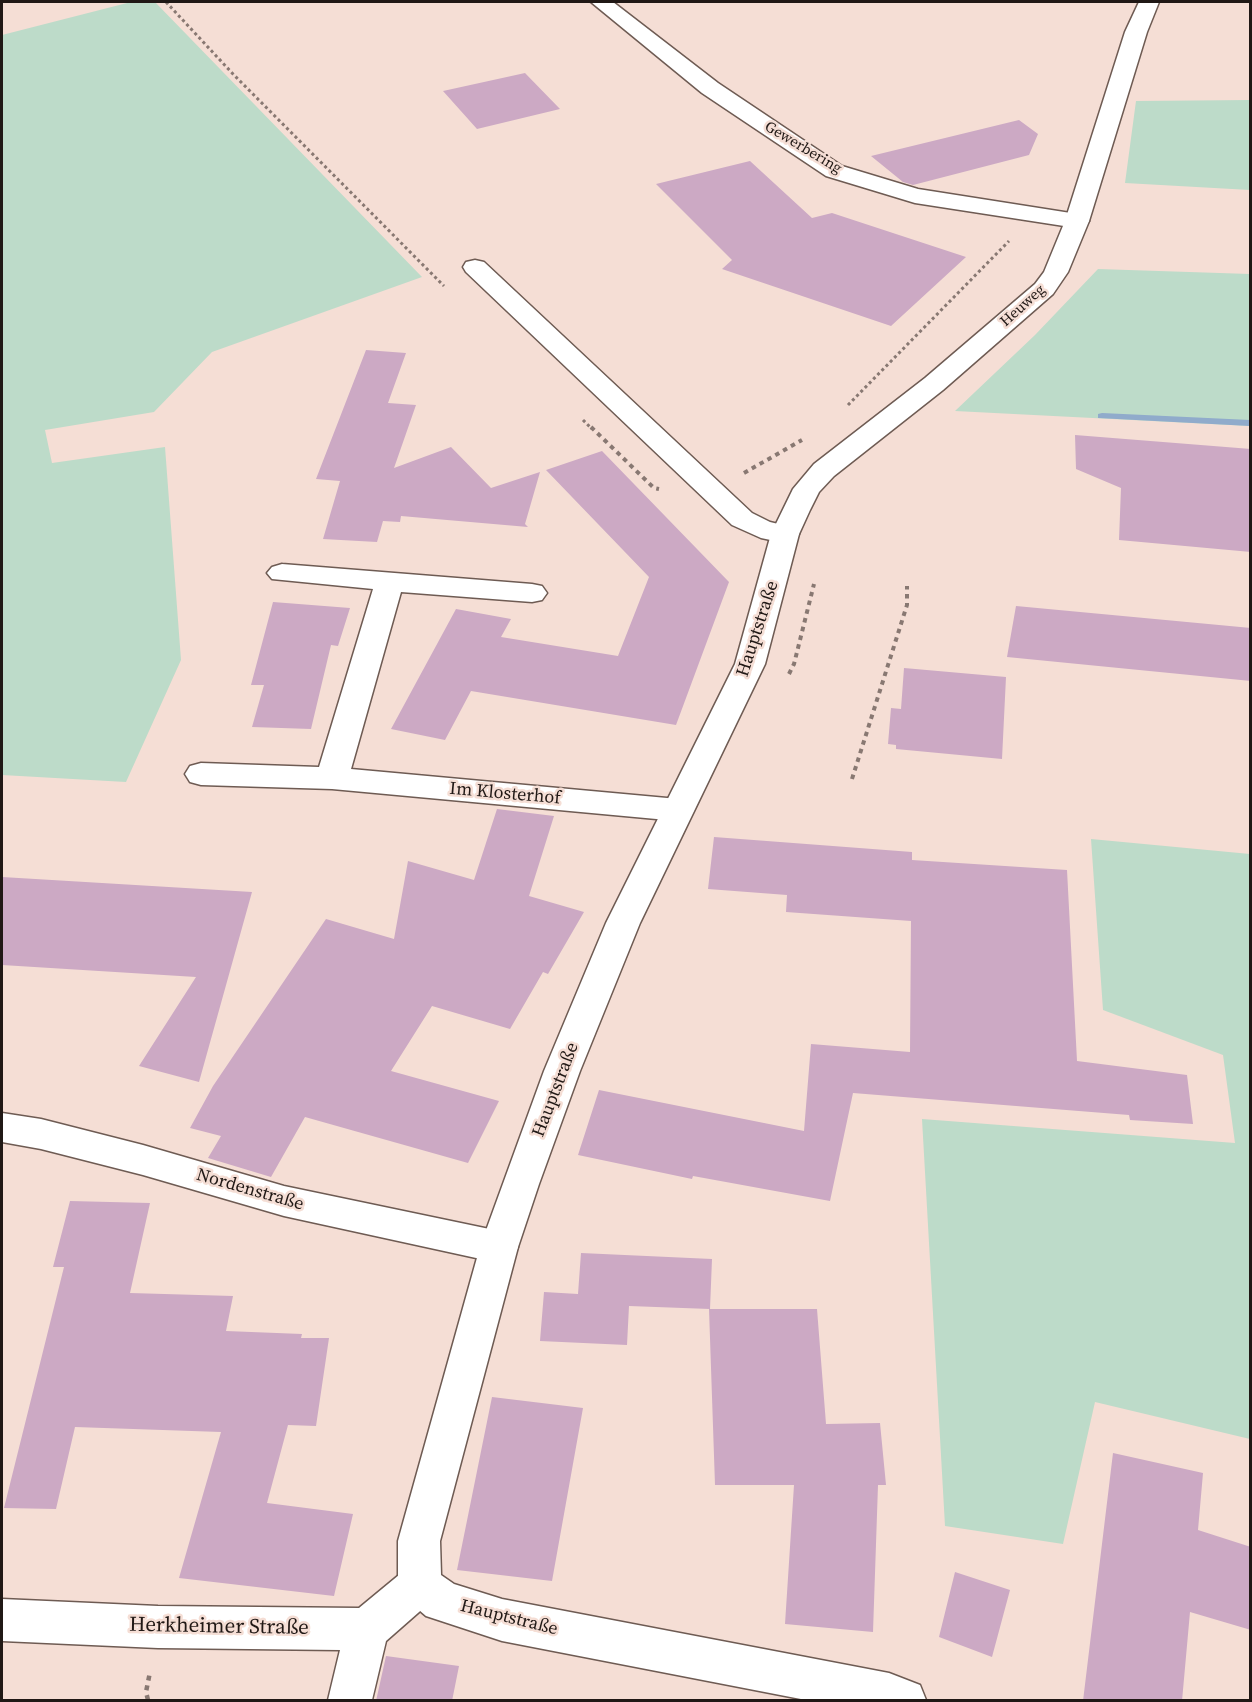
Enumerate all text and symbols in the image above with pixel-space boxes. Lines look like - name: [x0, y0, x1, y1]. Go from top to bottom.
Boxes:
- street label: Gewerbering: [761, 118, 845, 178]
- street label: Heuweg: [997, 281, 1049, 331]
- street label: Hauptstraße: [732, 578, 784, 680]
- street label: Im Klosterhof: [448, 778, 562, 810]
- street label: Hauptstraße: [528, 1040, 584, 1140]
- street label: Nordenstraße: [194, 1164, 306, 1216]
- street label: Hauptstraße: [458, 1595, 560, 1641]
- street label: Herkheimer Straße: [129, 1613, 309, 1641]

